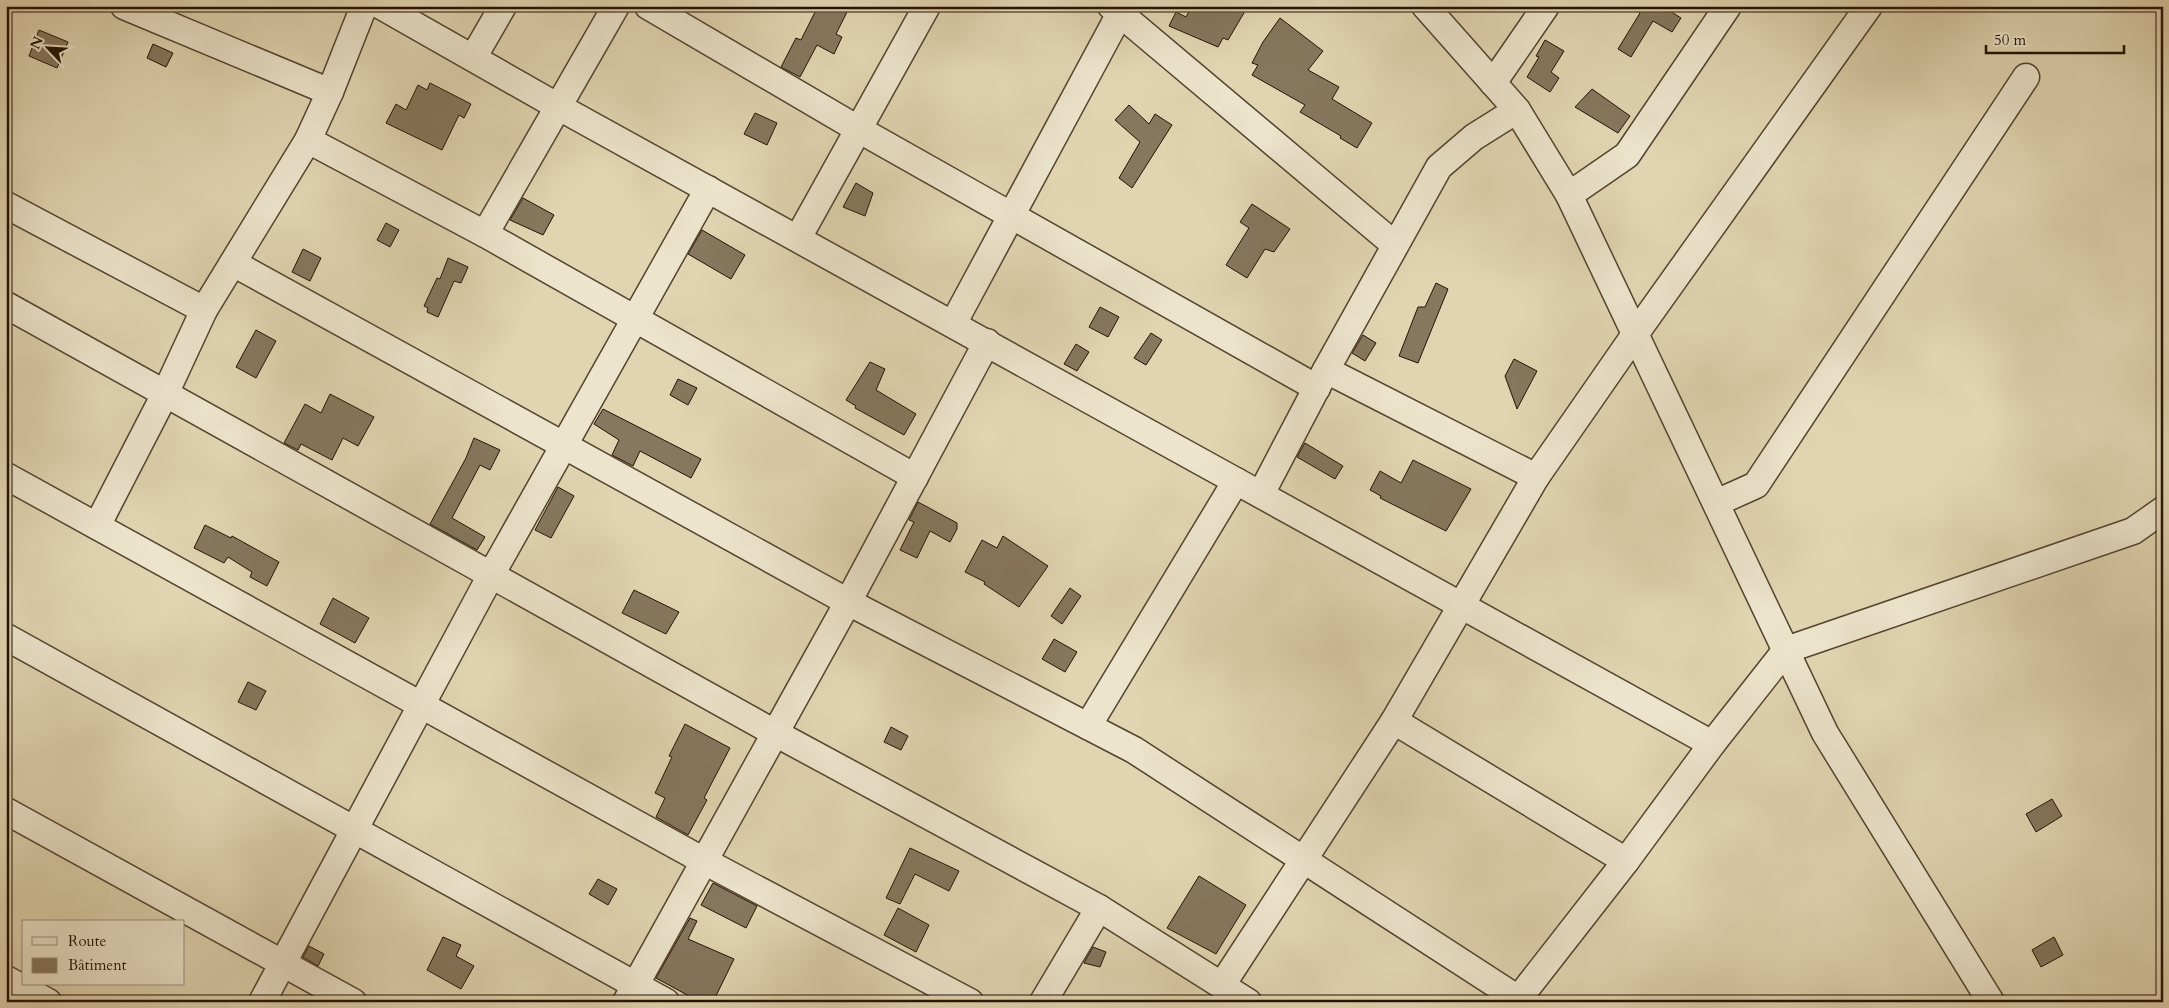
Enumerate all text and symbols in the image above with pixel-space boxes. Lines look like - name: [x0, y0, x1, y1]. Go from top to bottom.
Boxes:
- north arrow: [22, 22, 72, 72]
- scale bar: [1986, 22, 2124, 54]
- text: 50 m: [1994, 30, 2026, 50]
- text: N: [25, 33, 48, 52]
- legend: [22, 920, 185, 986]
- text: Route: [68, 931, 106, 951]
- text: Bâtiment: [68, 955, 127, 975]

